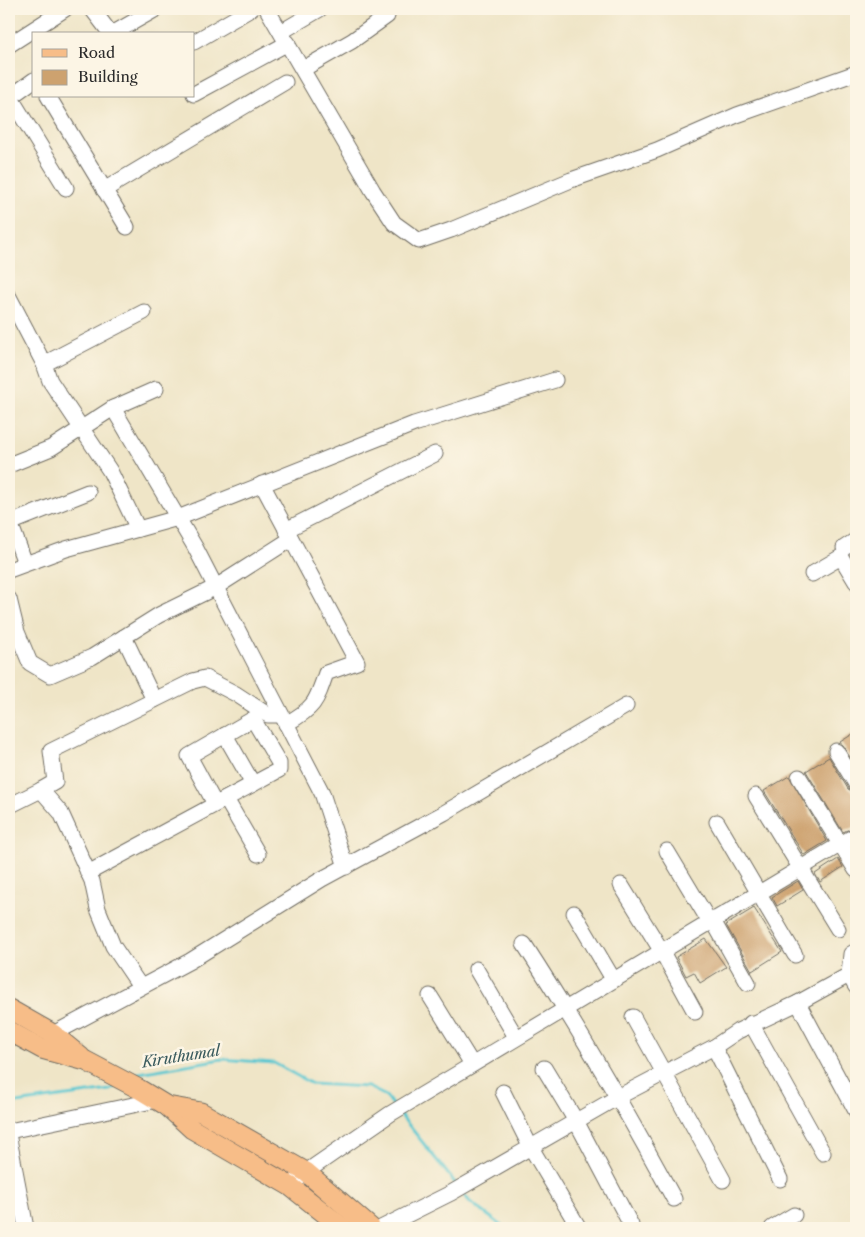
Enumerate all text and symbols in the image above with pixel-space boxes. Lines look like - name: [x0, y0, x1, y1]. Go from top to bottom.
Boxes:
- legend: [32, 32, 195, 98]
- text: Road: [78, 43, 115, 62]
- text: Building: [78, 67, 138, 86]
- water label: Kiruthumal: [140, 1040, 224, 1072]

